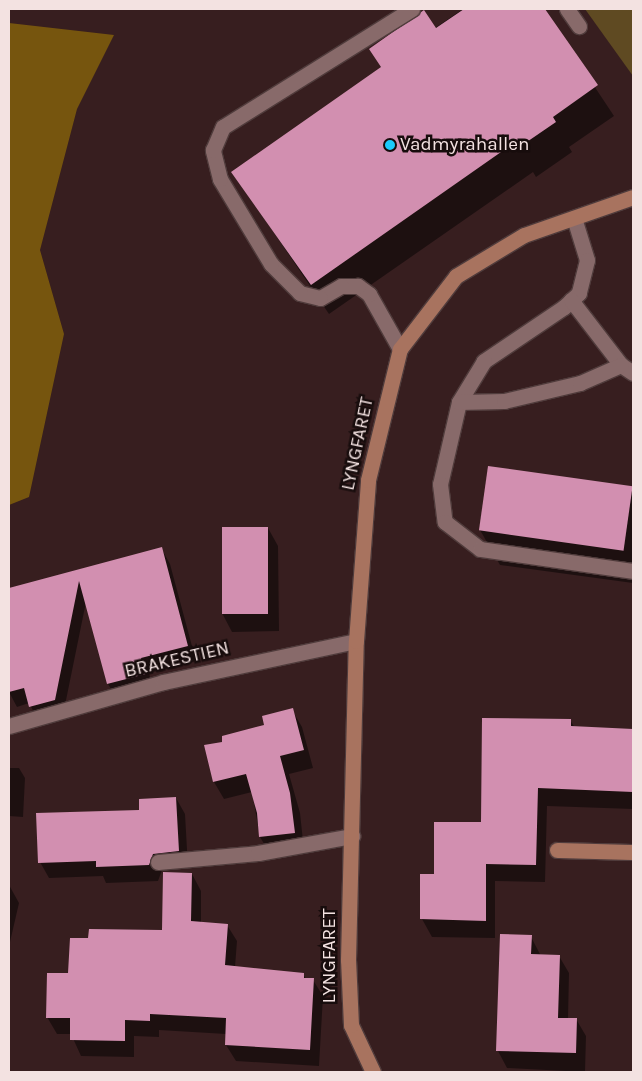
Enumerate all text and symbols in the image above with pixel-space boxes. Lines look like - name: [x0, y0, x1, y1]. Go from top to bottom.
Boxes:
- place label: Vadmyrahallen: [400, 134, 530, 156]
- marker: Vadmyrahallen: [384, 139, 396, 151]
- street label: LYNGFARET: [337, 395, 379, 493]
- street label: BRAKESTIEN: [123, 637, 231, 683]
- street label: LYNGFARET: [319, 909, 341, 1003]

